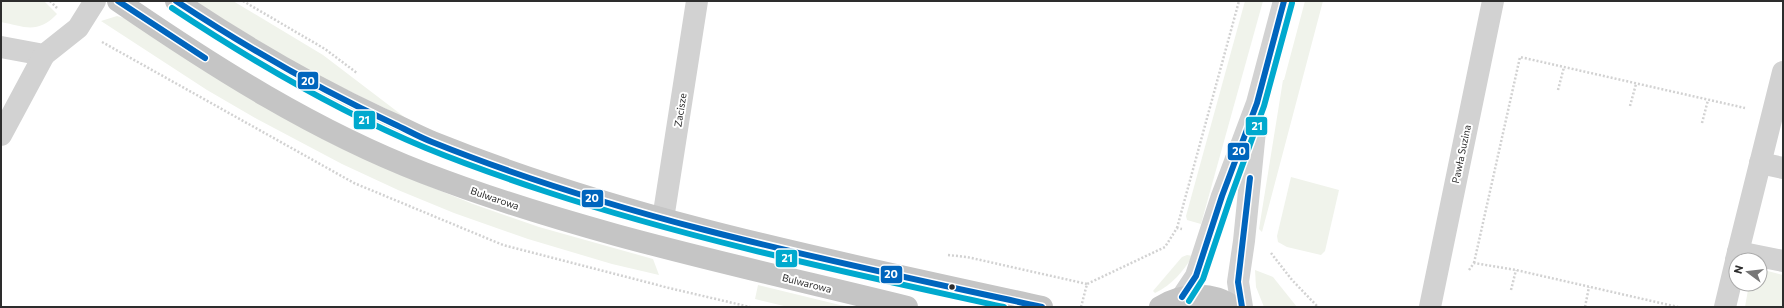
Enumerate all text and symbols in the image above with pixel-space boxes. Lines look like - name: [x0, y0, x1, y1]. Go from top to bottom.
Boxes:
- line badge: 20: [297, 71, 319, 90]
- text: 20: [301, 74, 315, 87]
- street label: Zacisze: [671, 92, 689, 128]
- line badge: 21: [353, 110, 376, 130]
- text: 21: [358, 113, 370, 126]
- line badge: 21: [1245, 116, 1268, 136]
- text: 21: [1251, 119, 1263, 132]
- street label: Pawła Suzina: [1449, 124, 1473, 184]
- line badge: 20: [1227, 142, 1250, 161]
- text: 20: [1232, 144, 1246, 157]
- street label: Bulwarowa: [469, 184, 521, 212]
- line badge: 20: [581, 189, 604, 208]
- text: 20: [585, 191, 599, 204]
- line badge: 21: [775, 249, 798, 268]
- text: 21: [781, 251, 793, 264]
- north arrow: [1728, 252, 1768, 292]
- text: N: [1731, 264, 1745, 275]
- line badge: 20: [880, 265, 903, 284]
- text: 20: [884, 267, 898, 280]
- street label: Bulwarowa: [781, 271, 833, 295]
- unlabelled marker: [947, 282, 957, 292]

